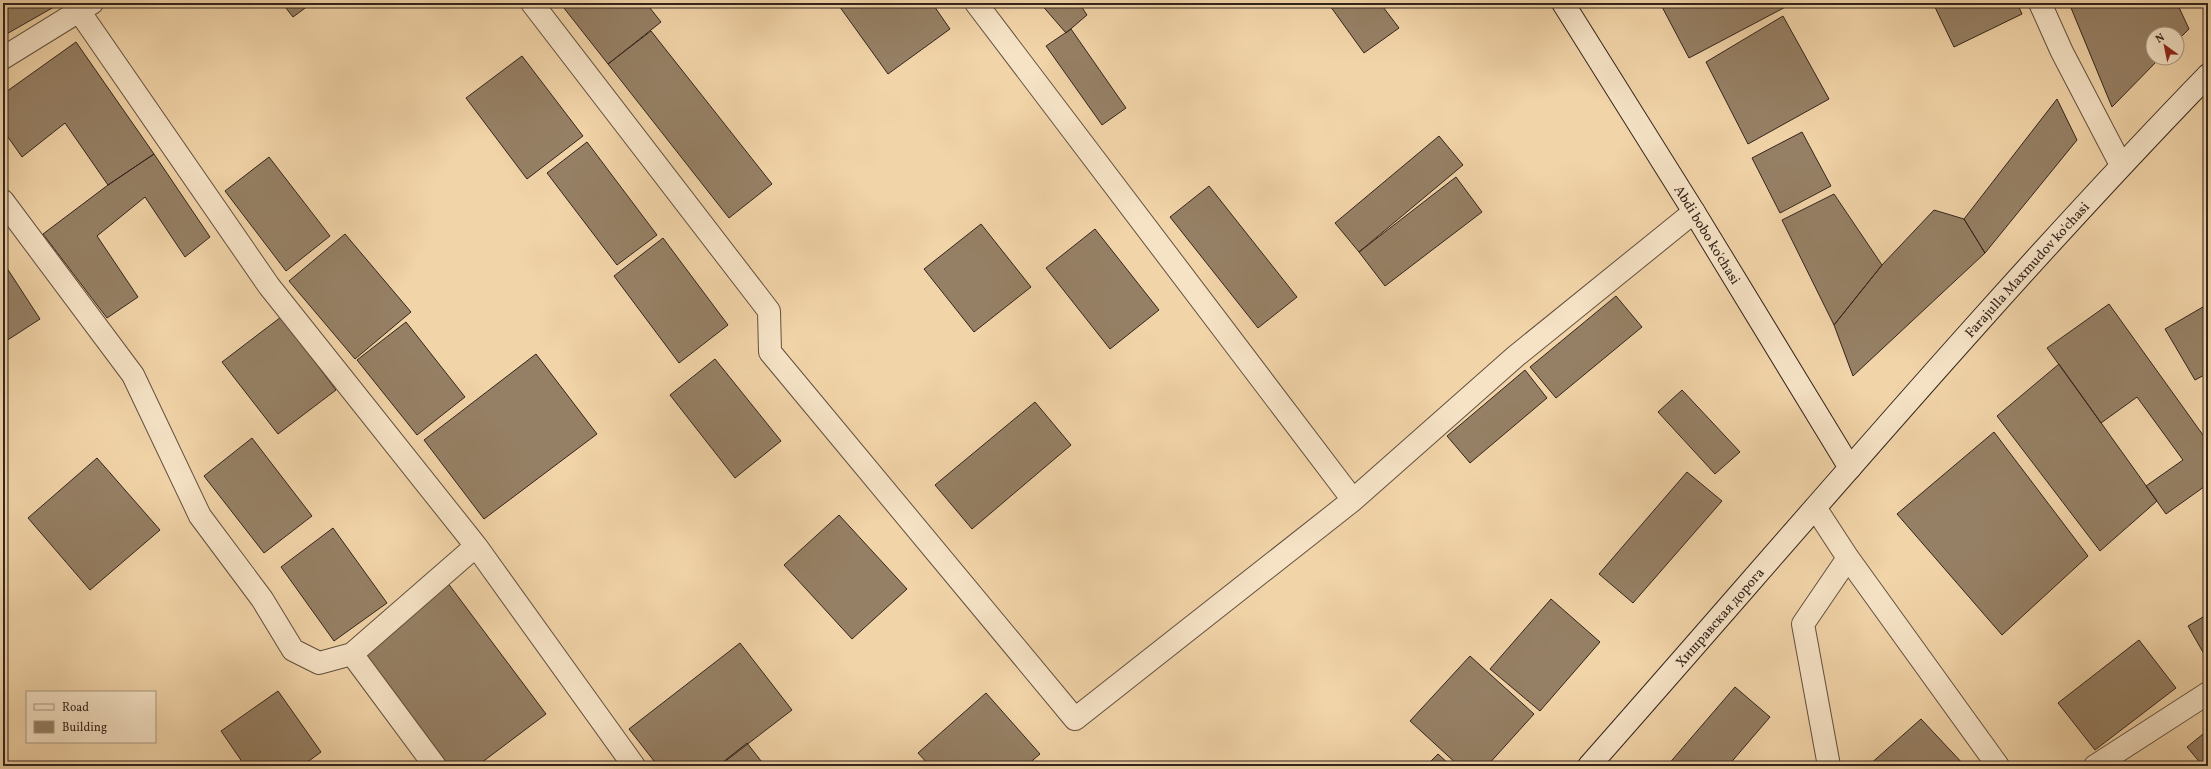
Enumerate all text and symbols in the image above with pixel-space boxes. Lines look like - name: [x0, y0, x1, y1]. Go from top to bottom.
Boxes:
- north arrow: [2145, 26, 2185, 66]
- text: N: [2153, 30, 2168, 47]
- street label: Abdi bobo ko'chasi: [1669, 182, 1744, 289]
- street label: Farajulla Maxmudov ko'chasi: [1961, 198, 2094, 342]
- street label: Хишравская дорога: [1672, 564, 1769, 672]
- legend: [26, 691, 156, 743]
- text: Road: [62, 700, 89, 716]
- text: Building: [62, 720, 107, 736]

